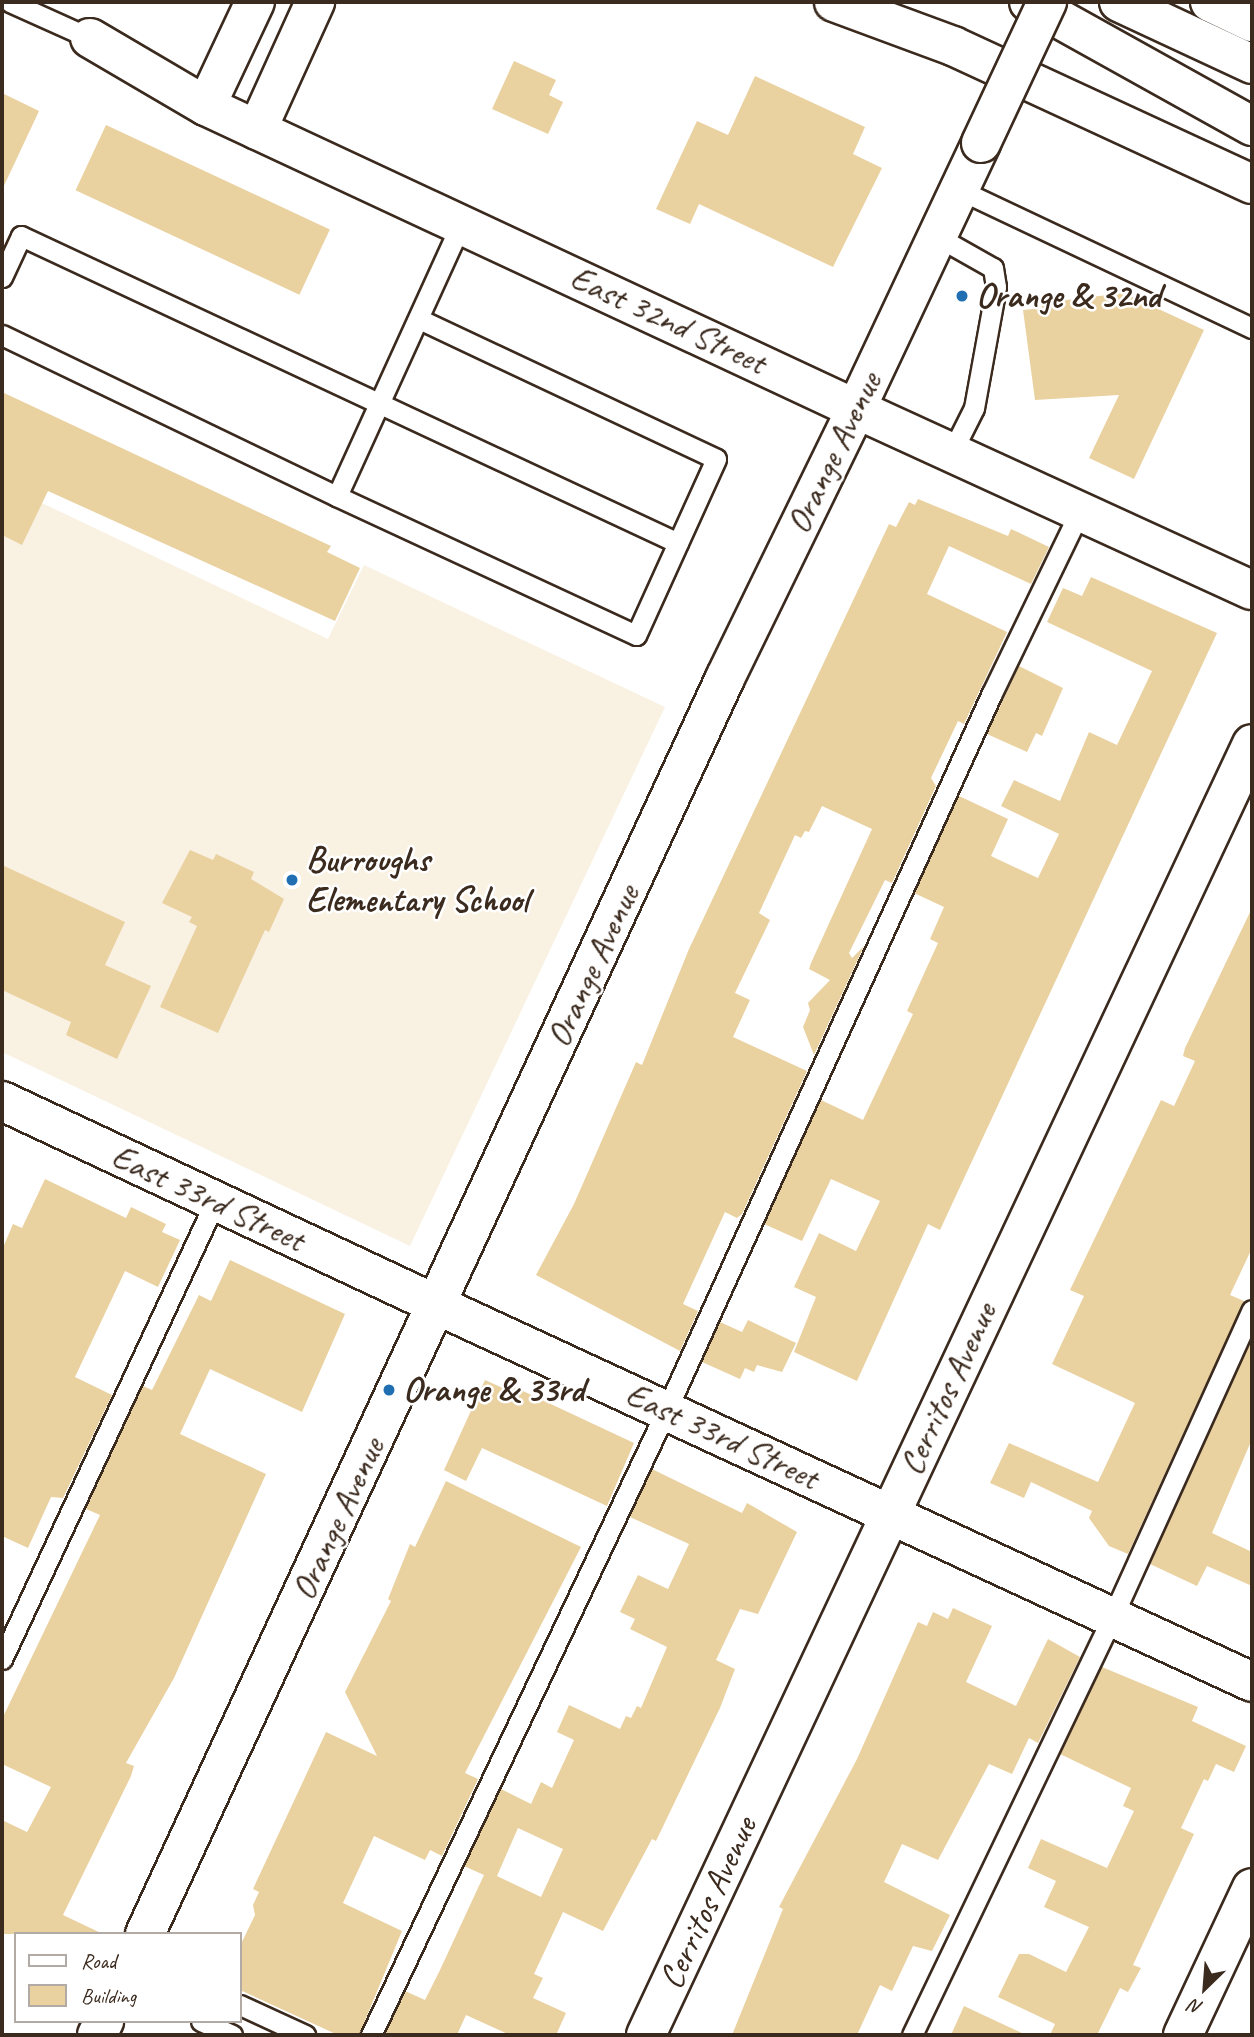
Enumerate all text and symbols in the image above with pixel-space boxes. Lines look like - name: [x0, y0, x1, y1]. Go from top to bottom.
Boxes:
- street label: East 32nd Street: [563, 256, 773, 384]
- place label: Orange & 32nd: [976, 275, 1161, 317]
- marker: Orange & 32nd: [954, 288, 970, 304]
- street label: Orange Avenue: [777, 366, 891, 540]
- place label: Burroughs Elementary School: [306, 839, 528, 921]
- marker: Burroughs Elementary School: [284, 872, 300, 888]
- street label: Orange Avenue: [537, 878, 649, 1054]
- street label: East 33rd Street: [105, 1135, 311, 1261]
- street label: Cerritos Avenue: [890, 1297, 1006, 1481]
- place label: Orange & 33rd: [403, 1369, 584, 1411]
- street label: East 33rd Street: [619, 1373, 825, 1499]
- marker: Orange & 33rd: [381, 1382, 397, 1398]
- street label: Orange Avenue: [282, 1431, 394, 1607]
- street label: Cerritos Avenue: [650, 1811, 766, 1995]
- legend: [14, 1932, 242, 2023]
- text: Road: [81, 1948, 116, 1974]
- north arrow: [1170, 1953, 1240, 2023]
- text: Building: [81, 1983, 136, 2009]
- text: N: [1186, 1994, 1207, 2020]

